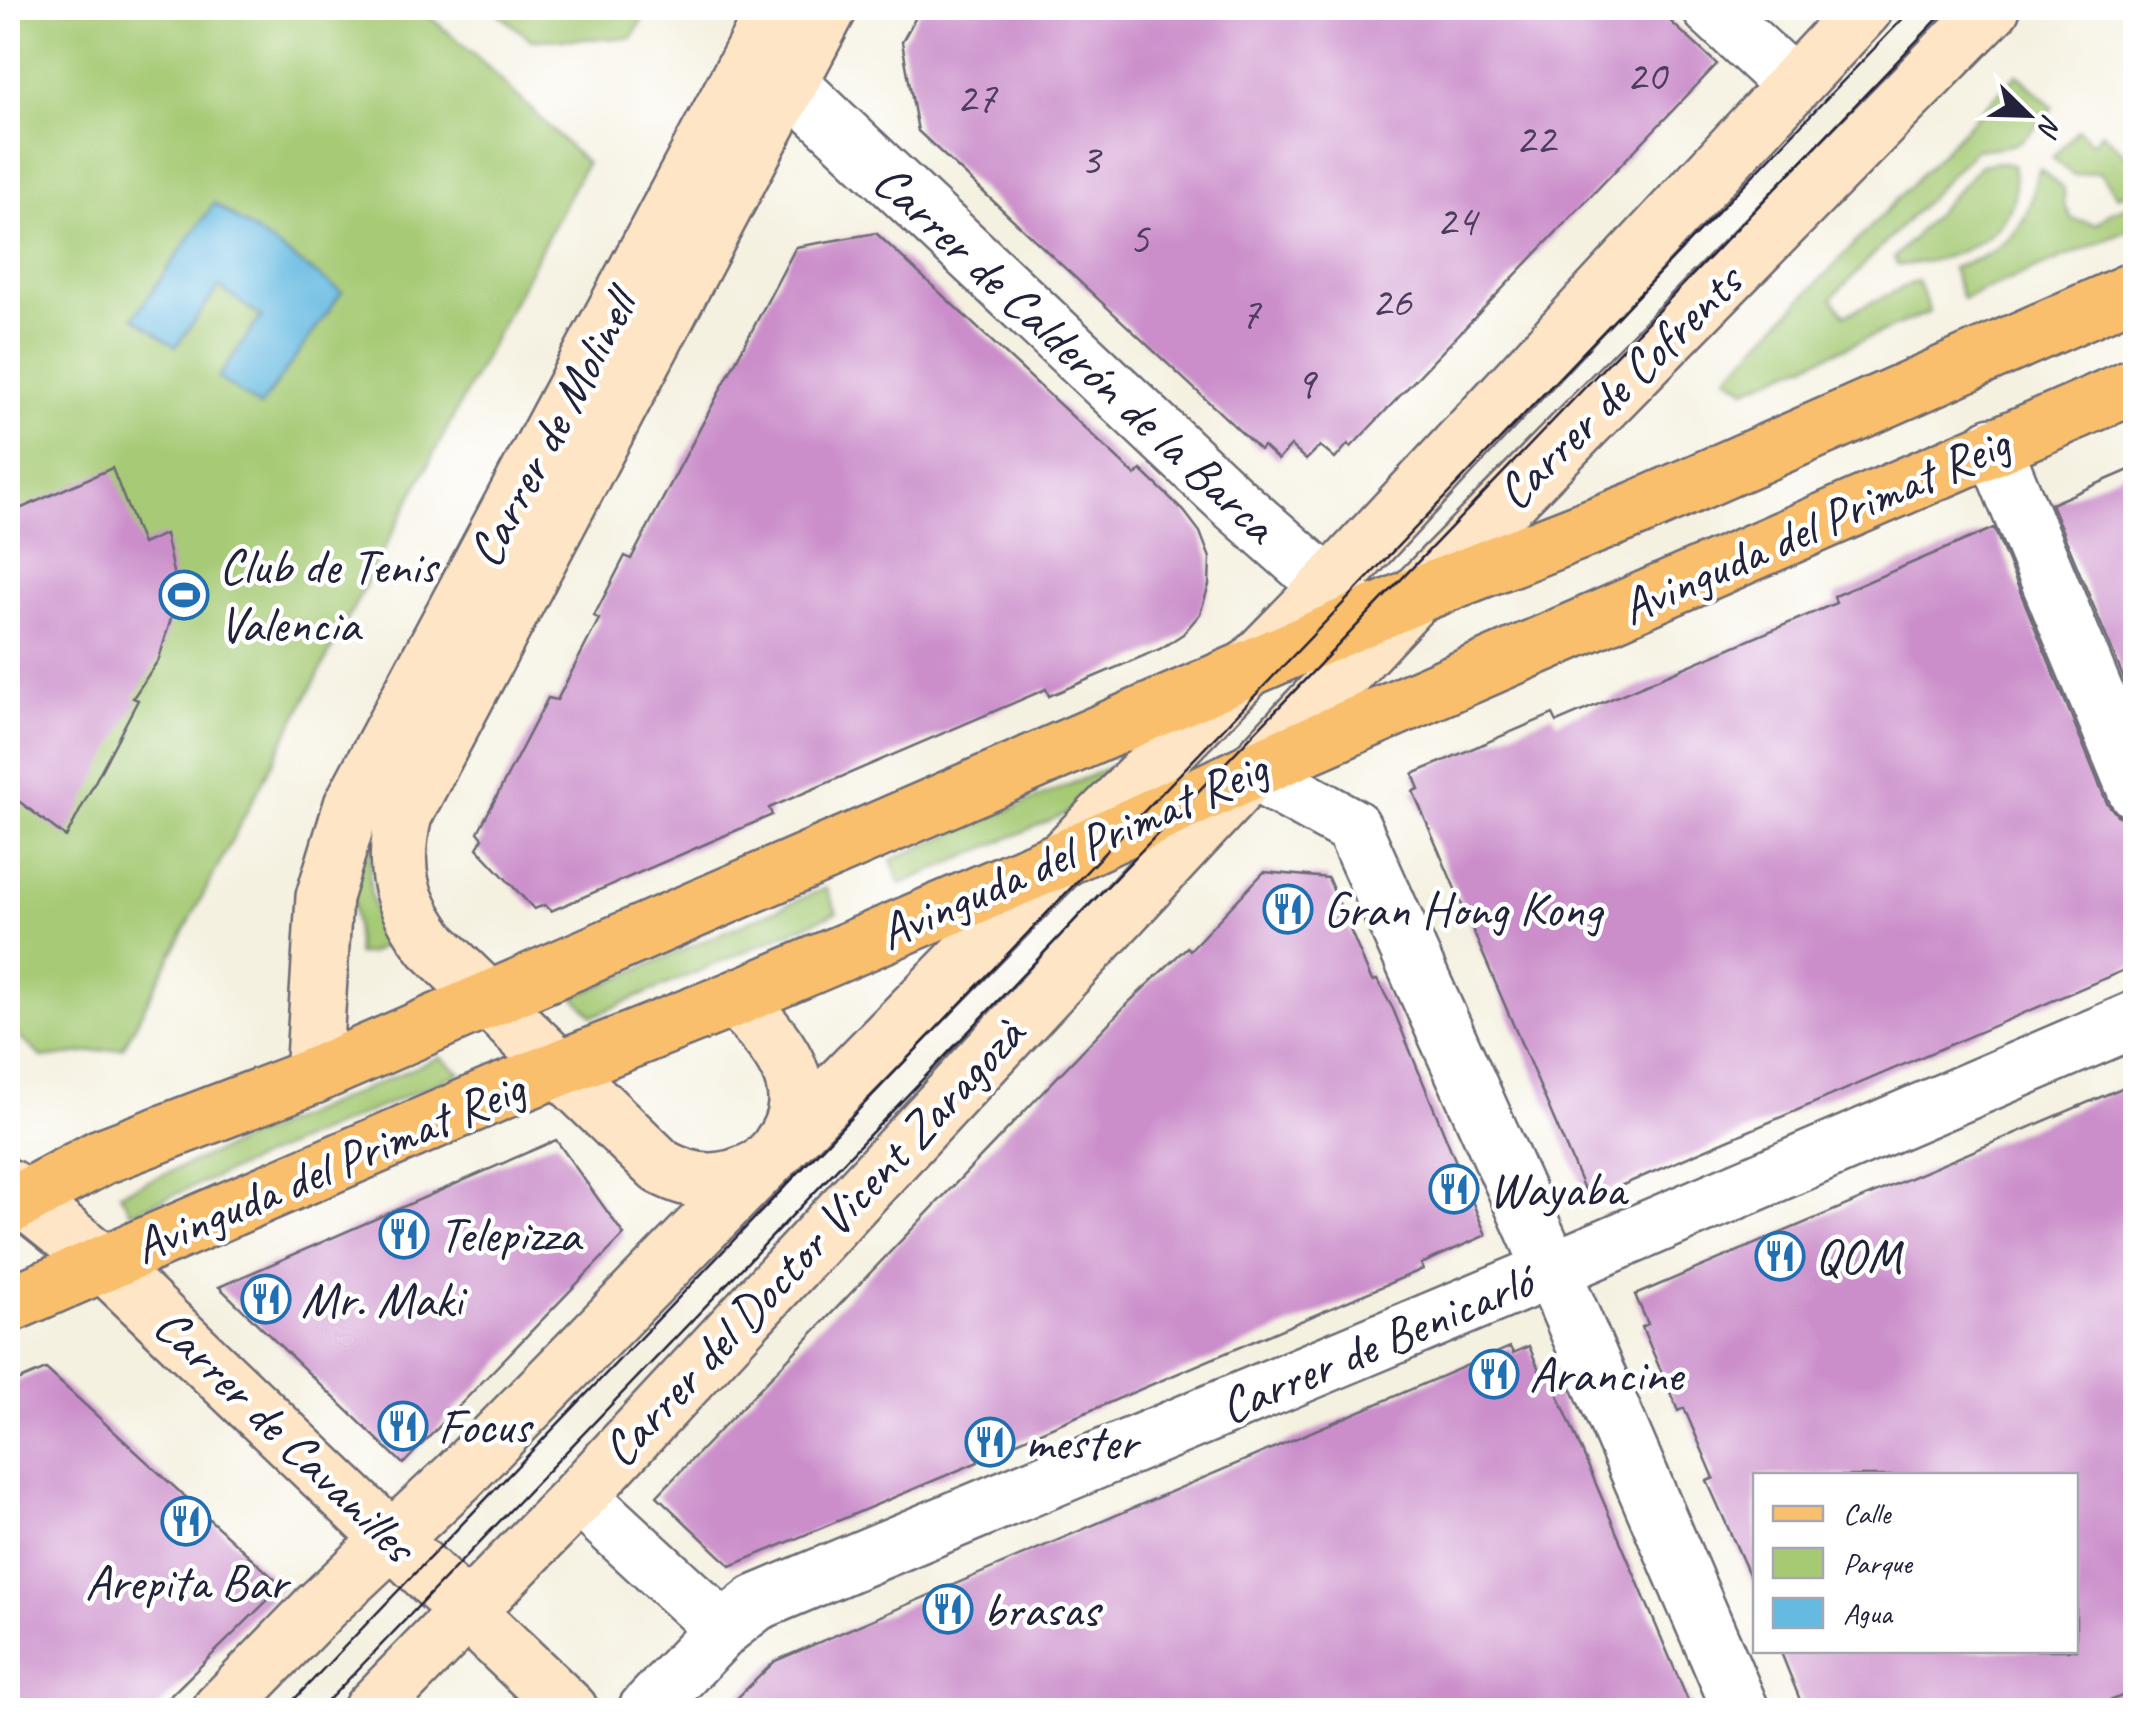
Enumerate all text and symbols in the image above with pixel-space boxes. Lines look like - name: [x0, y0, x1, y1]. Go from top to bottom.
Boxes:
- house number: 20: [1626, 47, 1669, 104]
- north arrow: [1978, 65, 2078, 165]
- house number: 27: [956, 69, 999, 126]
- house number: 22: [1515, 110, 1559, 167]
- text: N: [2029, 110, 2070, 144]
- house number: 3: [1080, 131, 1103, 188]
- street label: Carrer de Calderón de la Barca: [860, 150, 1292, 558]
- house number: 24: [1436, 192, 1480, 249]
- house number: 5: [1129, 210, 1152, 267]
- street label: Carrer de Cofrents: [1483, 248, 1758, 523]
- street label: Carrer de Molinell: [453, 273, 655, 578]
- house number: 26: [1371, 273, 1413, 330]
- house number: 7: [1240, 285, 1263, 342]
- house number: 9: [1295, 355, 1319, 412]
- street label: Avinguda del Primat Reig: [1611, 410, 2021, 639]
- place label: Club de Tenis Valencia: [219, 535, 441, 656]
- sports icon: Club de Tenis Valencia: [158, 569, 210, 621]
- street label: Avinguda del Primat Reig: [869, 735, 1279, 964]
- place label: Gran Hong Kong: [1323, 878, 1605, 941]
- restaurant icon: Gran Hong Kong: [1262, 883, 1314, 935]
- street label: Carrer del Doctor Vicent Zaragozà: [588, 1002, 1040, 1480]
- street label: Avinguda del Primat Reig: [124, 1055, 536, 1278]
- place label: Wayaba: [1489, 1158, 1630, 1221]
- restaurant icon: Wayaba: [1428, 1163, 1480, 1215]
- place label: Telepizza: [439, 1203, 584, 1266]
- restaurant icon: Telepizza: [378, 1208, 430, 1260]
- place label: QOM: [1815, 1225, 1904, 1288]
- restaurant icon: QOM: [1754, 1230, 1806, 1282]
- street label: Carrer de Benicarló: [1210, 1247, 1547, 1438]
- place label: Mr. Maki: [301, 1268, 468, 1331]
- restaurant icon: Mr. Maki: [240, 1273, 292, 1325]
- street label: Carrer de Cavanilles: [141, 1294, 432, 1578]
- place label: Arancine: [1529, 1343, 1685, 1406]
- restaurant icon: Arancine: [1468, 1348, 1520, 1400]
- place label: Focus: [438, 1395, 535, 1458]
- restaurant icon: Focus: [377, 1400, 429, 1452]
- place label: mester: [1025, 1411, 1142, 1474]
- restaurant icon: mester: [964, 1416, 1016, 1468]
- legend: [1753, 1473, 2078, 1653]
- text: Calle: [1843, 1494, 1892, 1532]
- restaurant icon: Arepita Bar: [160, 1495, 212, 1547]
- text: Parque: [1843, 1544, 1914, 1582]
- place label: Arepita Bar: [85, 1551, 292, 1614]
- place label: brasas: [983, 1578, 1104, 1641]
- restaurant icon: brasas: [922, 1583, 974, 1635]
- text: Agua: [1843, 1594, 1894, 1632]

